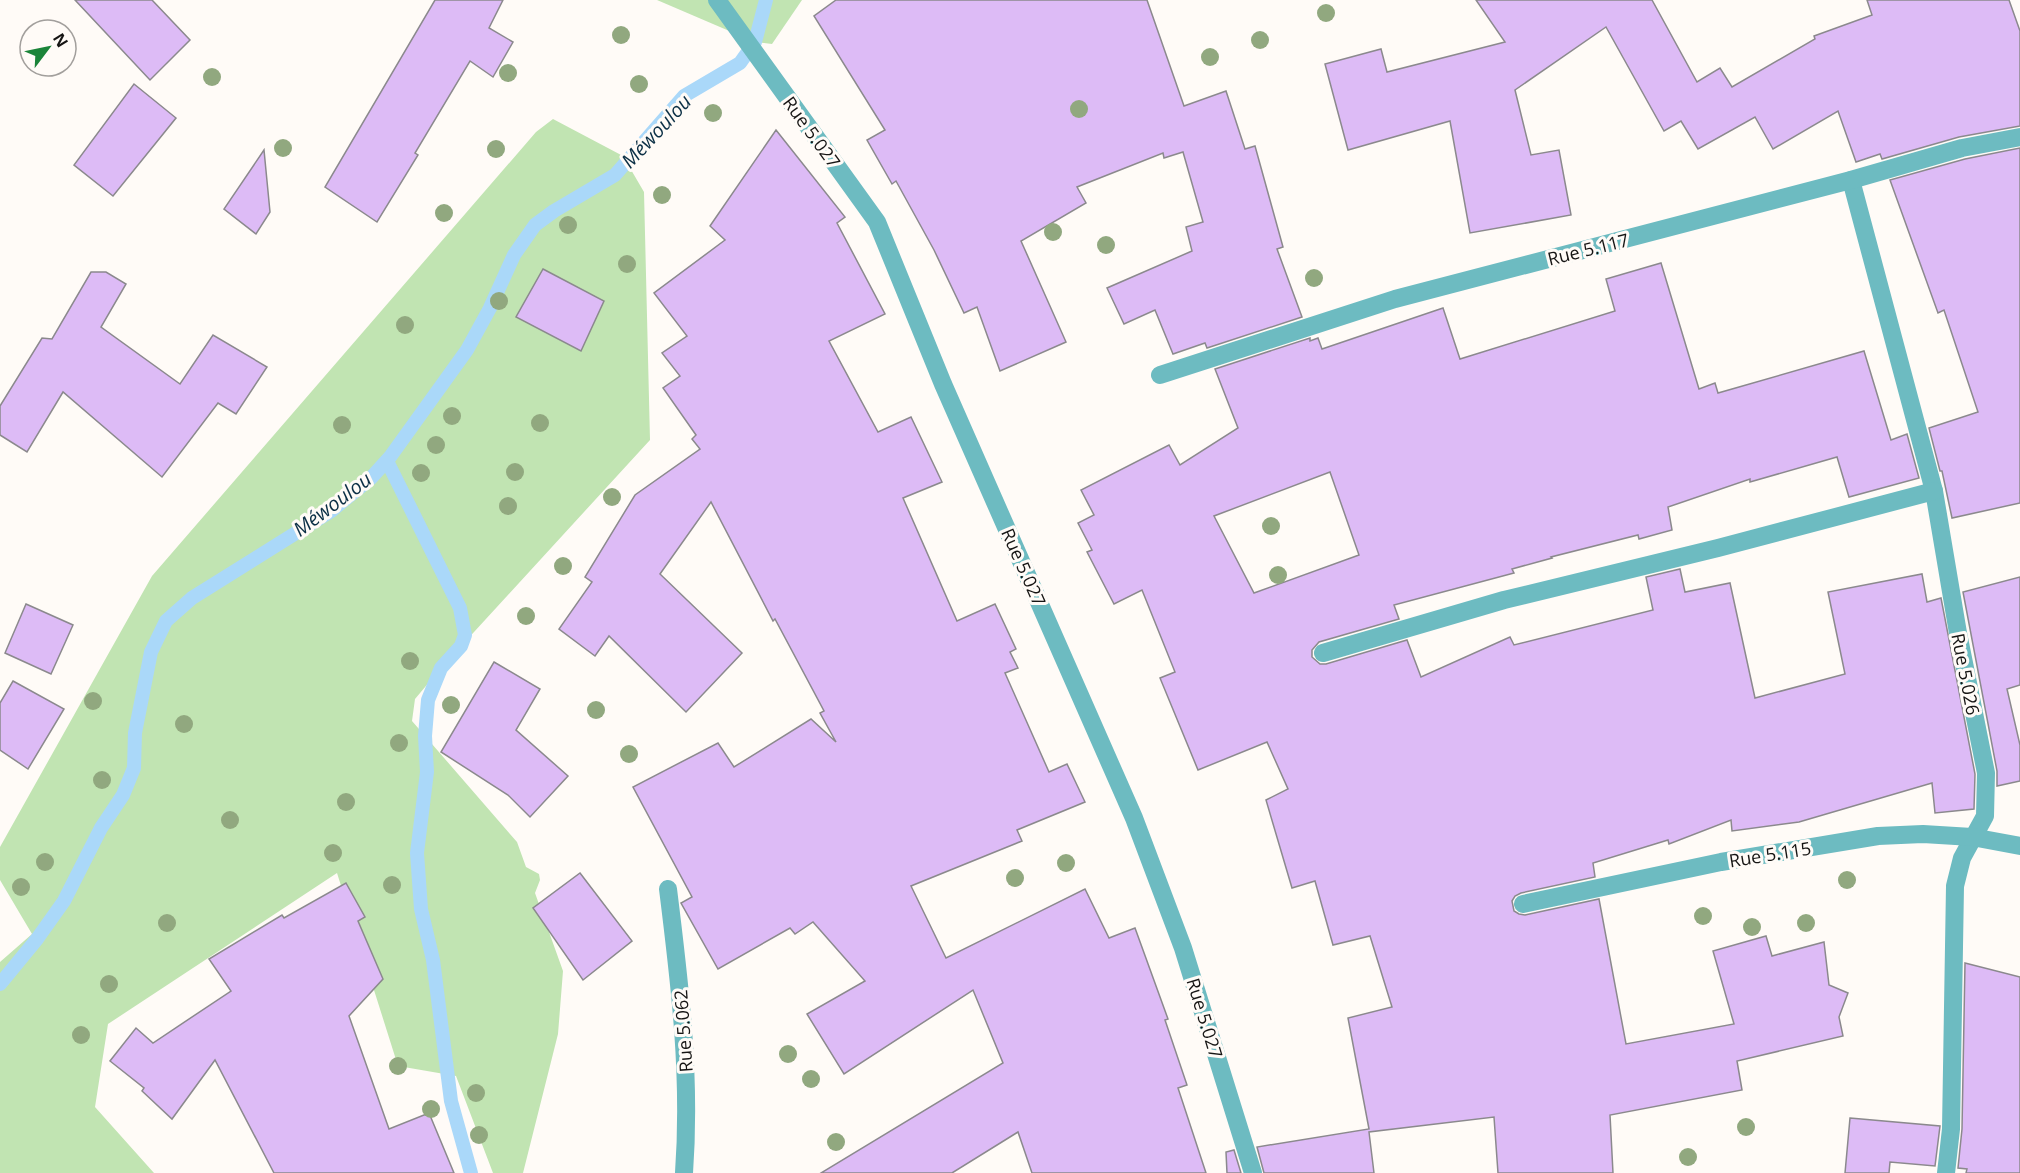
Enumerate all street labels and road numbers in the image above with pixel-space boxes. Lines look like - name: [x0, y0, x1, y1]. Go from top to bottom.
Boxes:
- street label: Rue 5.027: [778, 91, 846, 173]
- street label: Rue 5.117: [1545, 227, 1631, 271]
- street label: Rue 5.027: [996, 524, 1052, 610]
- street label: Rue 5.026: [1946, 631, 1986, 717]
- street label: Rue 5.115: [1727, 836, 1813, 872]
- street label: Rue 5.027: [1181, 975, 1229, 1061]
- street label: Rue 5.062: [668, 989, 698, 1073]

